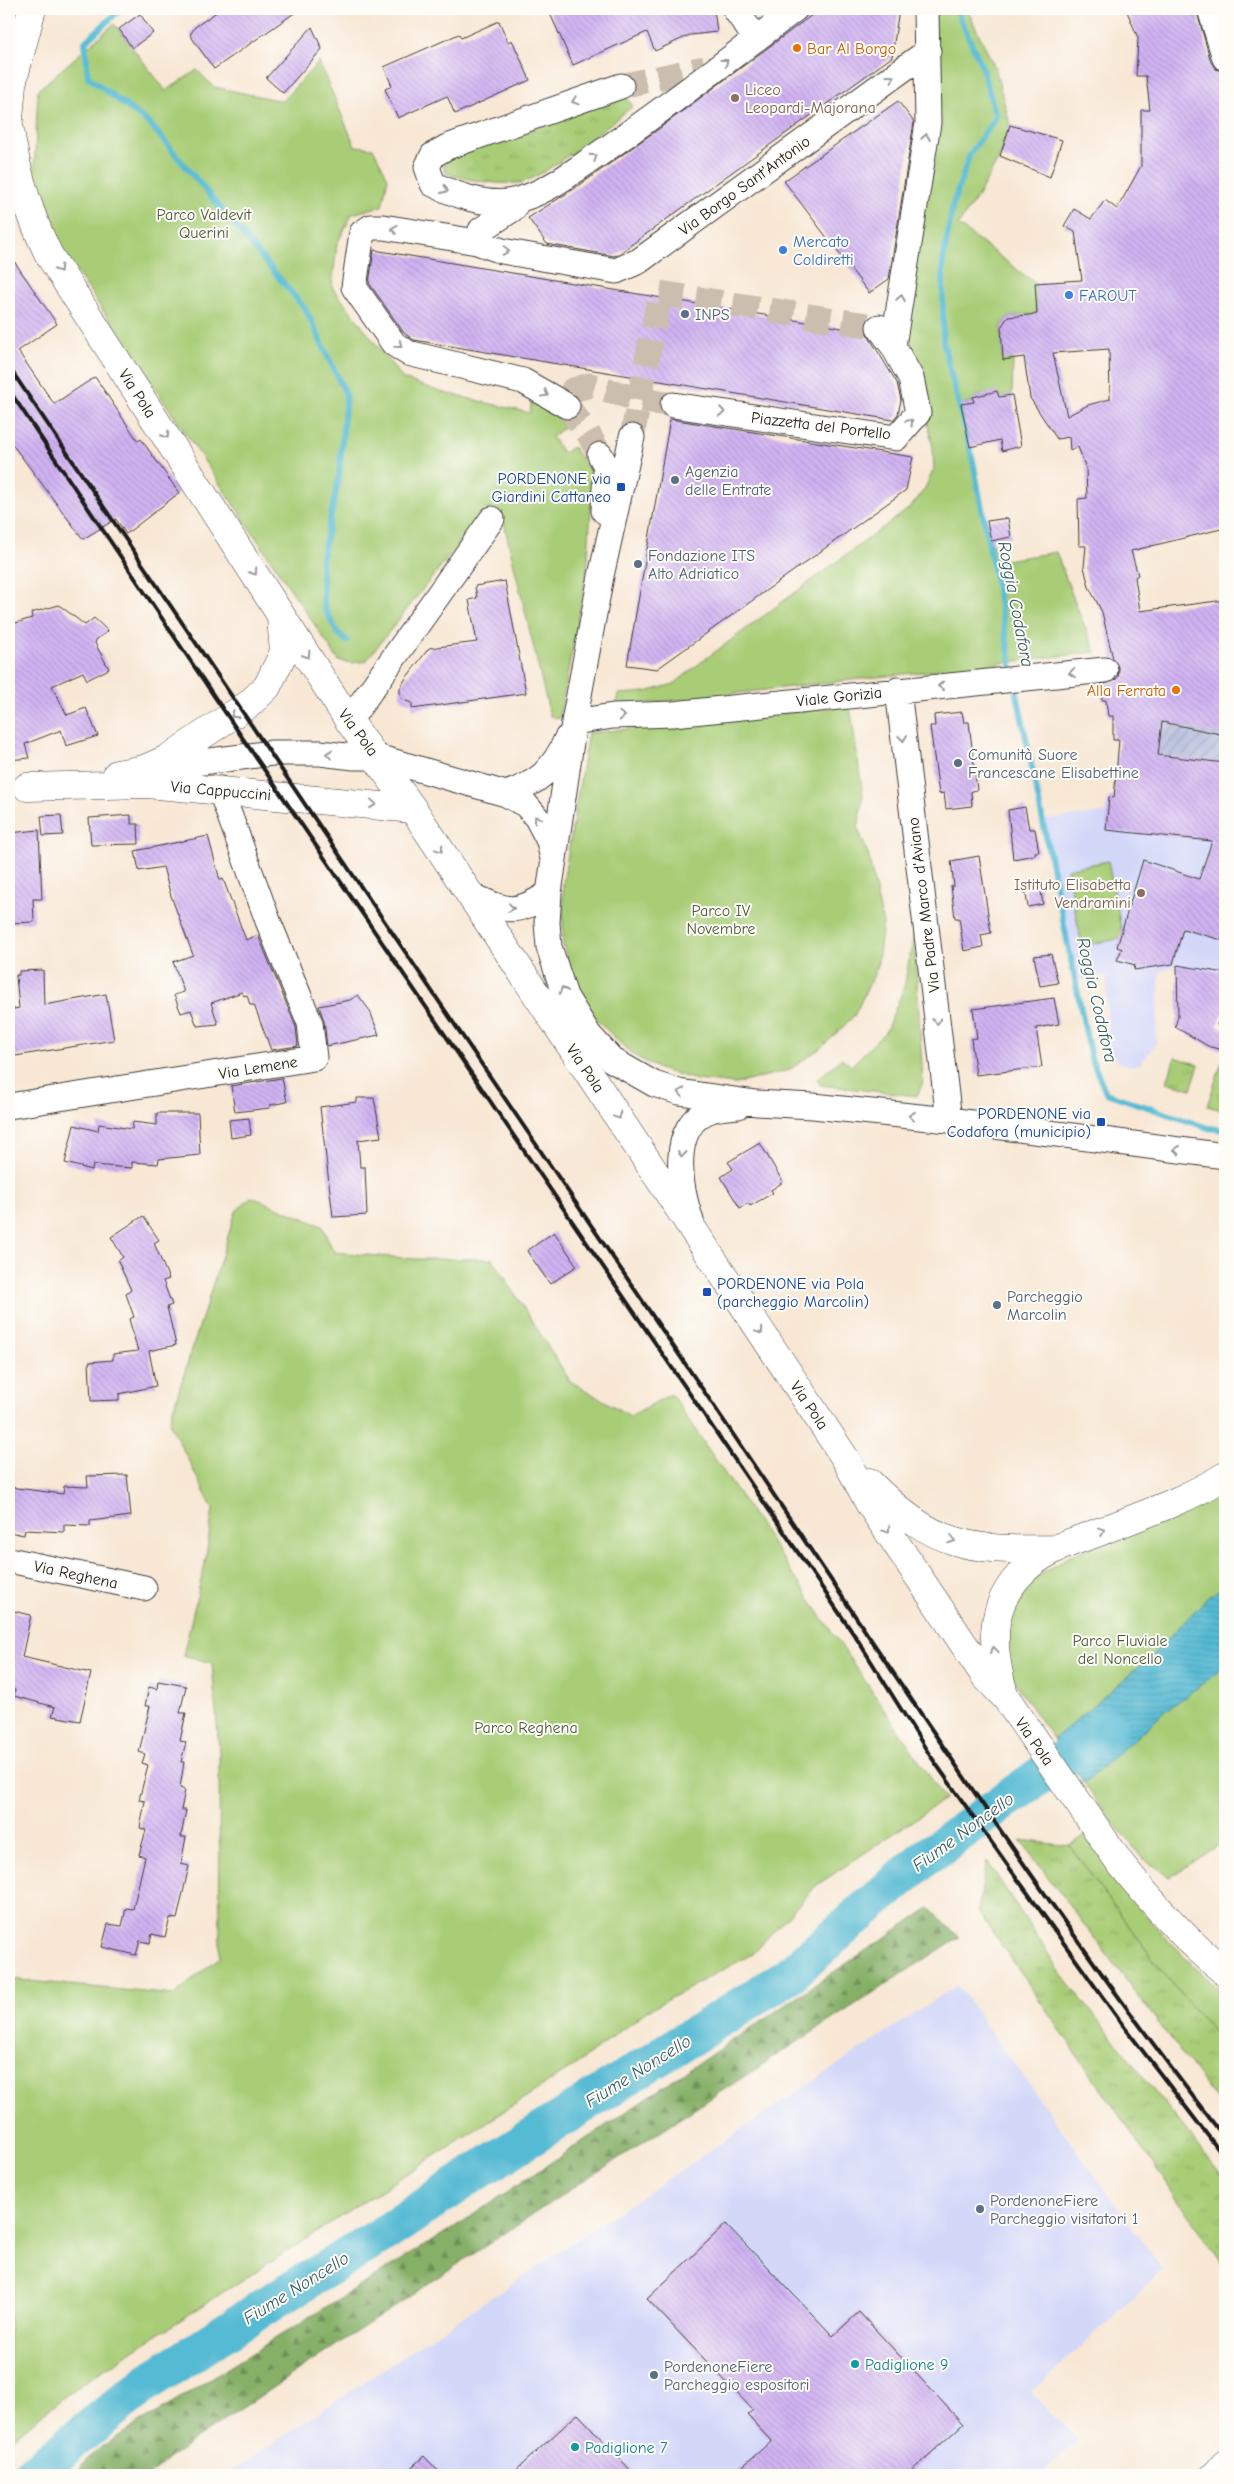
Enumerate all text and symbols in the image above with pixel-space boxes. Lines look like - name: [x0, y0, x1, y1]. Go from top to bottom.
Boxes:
- place label: Bar Al Borgo: [807, 40, 896, 58]
- marker: Bar Al Borgo: [791, 42, 803, 54]
- one-way arrow: [719, 59, 728, 67]
- one-way arrow: [885, 75, 895, 84]
- place label: Liceo Leopardi-Majorana: [745, 81, 876, 117]
- marker: Liceo Leopardi-Majorana: [729, 92, 741, 104]
- one-way arrow: [571, 95, 580, 105]
- street label: Via Borgo Sant'Antonio: [676, 132, 814, 239]
- one-way arrow: [920, 133, 930, 142]
- one-way arrow: [588, 154, 598, 163]
- one-way arrow: [440, 184, 449, 194]
- park label: Parco Valdevit Querini: [157, 206, 252, 242]
- one-way arrow: [390, 224, 398, 235]
- place label: Mercato Coldiretti: [793, 233, 854, 269]
- marker: Mercato Coldiretti: [777, 244, 789, 256]
- one-way arrow: [502, 246, 511, 256]
- one-way arrow: [52, 264, 62, 273]
- place label: FAROUT: [1079, 287, 1137, 305]
- marker: FAROUT: [1063, 289, 1075, 301]
- one-way arrow: [895, 293, 906, 301]
- place label: INPS: [695, 306, 730, 324]
- marker: INPS: [679, 308, 691, 320]
- one-way arrow: [393, 340, 402, 349]
- street label: Via Pola: [115, 366, 160, 421]
- one-way arrow: [539, 387, 548, 397]
- one-way arrow: [718, 406, 726, 417]
- street label: Piazzetta del Portello: [750, 408, 892, 444]
- one-way arrow: [904, 418, 913, 427]
- one-way arrow: [159, 430, 169, 439]
- place label: Agenzia delle Entrate: [685, 463, 771, 499]
- place label: PORDENONE via Giardini Cattaneo: [491, 470, 611, 506]
- marker: Agenzia delle Entrate: [669, 474, 681, 486]
- marker: PORDENONE via Giardini Cattaneo: [615, 481, 627, 493]
- water label: Roggia Codafora: [993, 539, 1038, 669]
- place label: Fondazione ITS Alto Adriatico: [648, 547, 755, 583]
- marker: Fondazione ITS Alto Adriatico: [632, 558, 644, 570]
- one-way arrow: [247, 567, 257, 576]
- one-way arrow: [300, 650, 310, 659]
- one-way arrow: [1068, 667, 1076, 678]
- one-way arrow: [937, 680, 945, 691]
- place label: Alla Ferrata: [1087, 682, 1166, 700]
- street label: Viale Gorizia: [795, 684, 883, 710]
- marker: Alla Ferrata: [1170, 684, 1182, 696]
- street label: Via Pola: [335, 705, 382, 760]
- one-way arrow: [230, 709, 239, 718]
- one-way arrow: [618, 710, 626, 721]
- one-way arrow: [897, 734, 908, 742]
- place label: Comunità Suore Francescane Elisabettine: [968, 746, 1139, 782]
- one-way arrow: [324, 749, 332, 760]
- marker: Comunità Suore Francescane Elisabettine: [952, 757, 964, 769]
- street label: Via Cappuccini: [170, 778, 272, 804]
- one-way arrow: [369, 799, 377, 810]
- one-way arrow: [534, 815, 543, 825]
- street label: Via Padre Marco d'Aviano: [904, 816, 944, 993]
- one-way arrow: [434, 844, 444, 853]
- place label: Istituto Elisabetta Vendramini: [1014, 876, 1131, 912]
- marker: Istituto Elisabetta Vendramini: [1135, 887, 1147, 899]
- one-way arrow: [507, 902, 515, 913]
- park label: Parco IV Novembre: [686, 902, 756, 938]
- water label: Roggia Codafora: [1072, 936, 1121, 1065]
- one-way arrow: [559, 986, 569, 995]
- one-way arrow: [931, 1017, 942, 1025]
- street label: Via Pola: [563, 1041, 608, 1096]
- street label: Via Lemene: [217, 1053, 299, 1083]
- one-way arrow: [676, 1087, 685, 1097]
- place label: PORDENONE via Codafora (municipio): [947, 1105, 1091, 1141]
- one-way arrow: [612, 1110, 621, 1120]
- one-way arrow: [907, 1111, 915, 1122]
- marker: PORDENONE via Codafora (municipio): [1095, 1116, 1107, 1128]
- one-way arrow: [1173, 1145, 1181, 1156]
- one-way arrow: [677, 1150, 688, 1158]
- place label: PORDENONE via Pola (parcheggio Marcolin): [717, 1275, 869, 1311]
- marker: PORDENONE via Pola (parcheggio Marcolin): [701, 1286, 713, 1298]
- place label: Parcheggio Marcolin: [1007, 1288, 1083, 1324]
- marker: Parcheggio Marcolin: [991, 1299, 1003, 1311]
- one-way arrow: [754, 1326, 763, 1335]
- street label: Via Pola: [787, 1378, 832, 1433]
- one-way arrow: [881, 1525, 890, 1534]
- one-way arrow: [1097, 1527, 1106, 1537]
- one-way arrow: [947, 1534, 955, 1544]
- street label: Via Reghena: [32, 1557, 119, 1593]
- park label: Parco Fluviale del Noncello: [1073, 1632, 1167, 1668]
- one-way arrow: [989, 1646, 1000, 1654]
- street label: Via Pola: [1011, 1714, 1057, 1769]
- park label: Parco Reghena: [474, 1719, 578, 1737]
- water label: Fiume Noncello: [908, 1789, 1018, 1876]
- water label: Fiume Noncello: [582, 2031, 695, 2112]
- place label: PordenoneFiere Parcheggio visitatori 1: [990, 2192, 1138, 2228]
- marker: PordenoneFiere Parcheggio visitatori 1: [974, 2203, 986, 2215]
- water label: Fiume Noncello: [240, 2248, 353, 2329]
- place label: Padiglione 9: [865, 2356, 948, 2374]
- place label: PordenoneFiere Parcheggio espositori: [664, 2358, 810, 2394]
- marker: Padiglione 9: [849, 2358, 861, 2370]
- marker: PordenoneFiere Parcheggio espositori: [648, 2369, 660, 2381]
- place label: Padiglione 7: [585, 2439, 668, 2457]
- marker: Padiglione 7: [569, 2441, 581, 2453]

